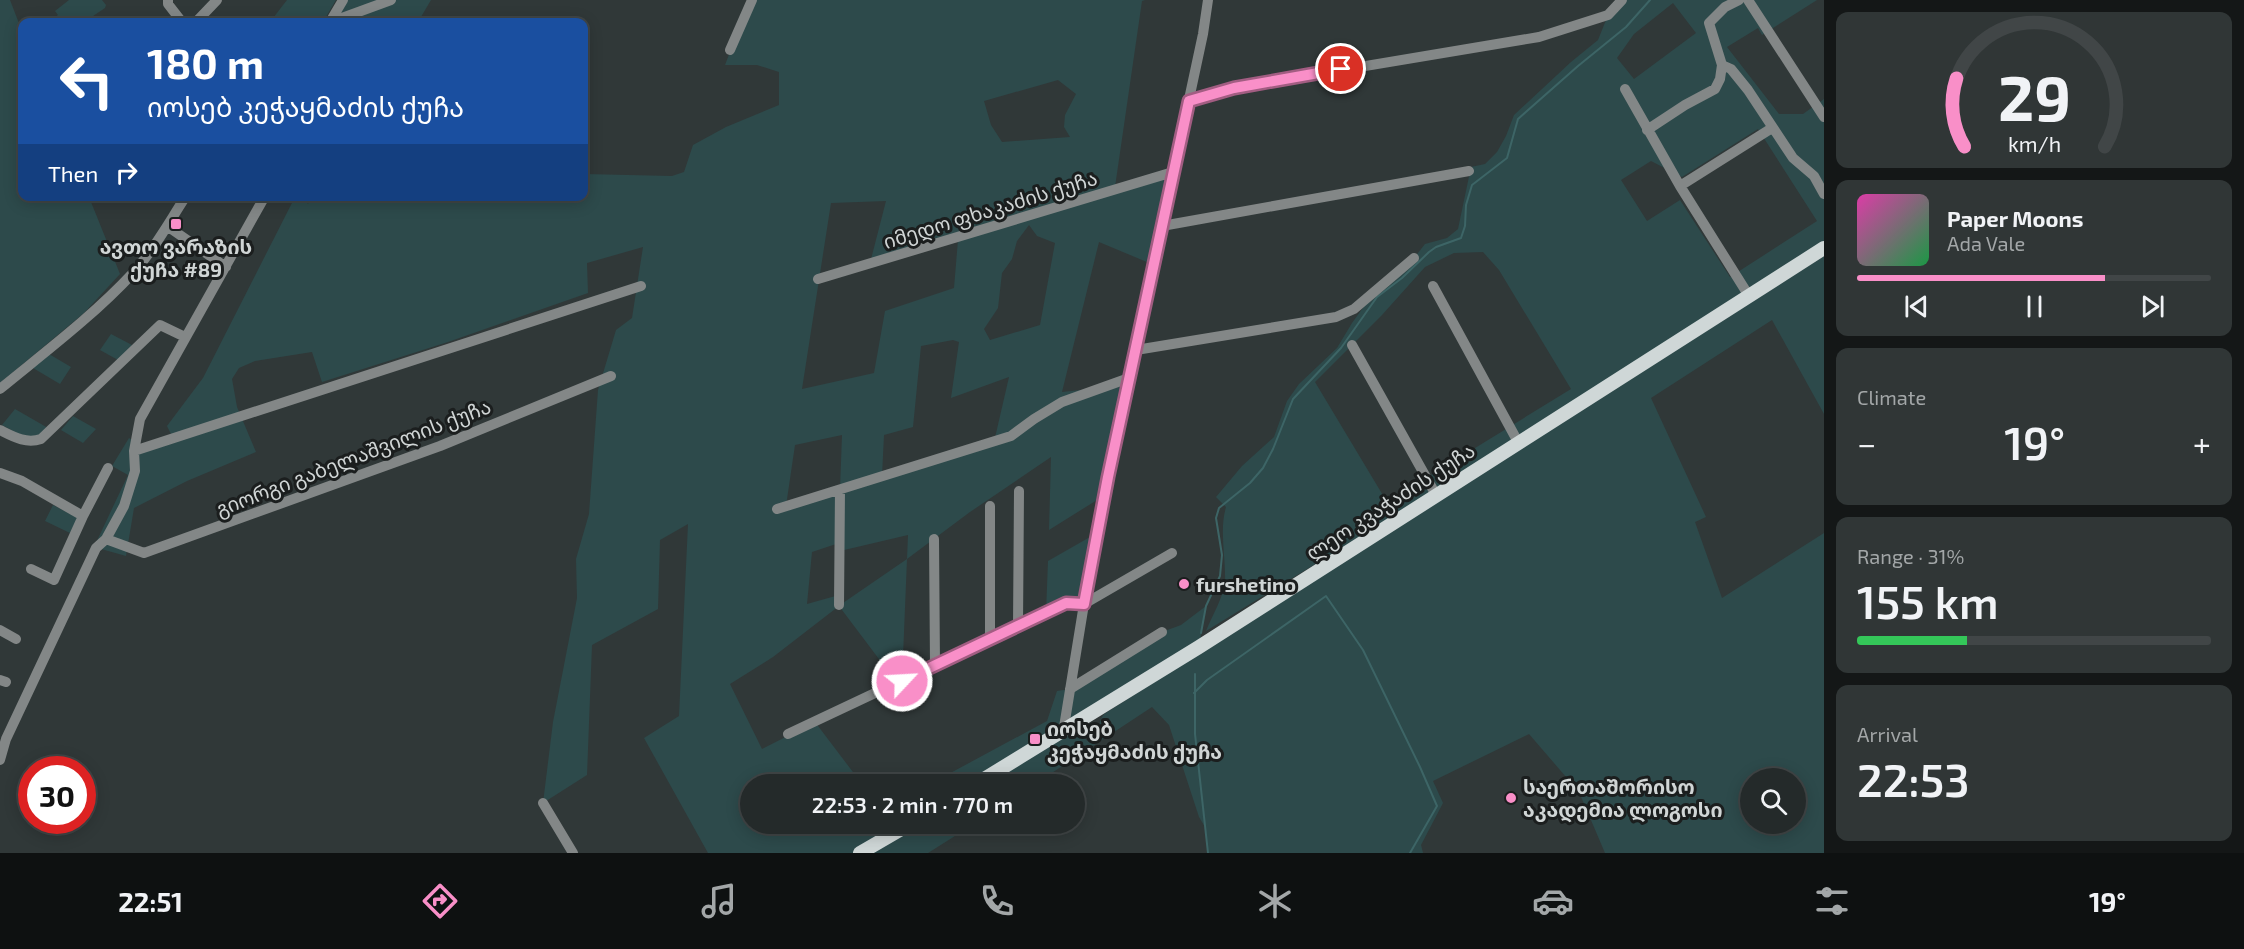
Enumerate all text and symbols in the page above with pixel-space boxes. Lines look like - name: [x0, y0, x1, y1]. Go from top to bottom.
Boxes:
- text: 180 m: [147, 37, 264, 87]
- icon: left: [48, 42, 126, 120]
- pin: [1315, 43, 1366, 94]
- icon: arrive: [1324, 52, 1357, 85]
- text: 29: [1997, 59, 2071, 134]
- text: იოსებ კეჭაყმაძის ქუჩა: [147, 90, 464, 122]
- text: km/h: [2007, 131, 2061, 156]
- icon: right: [110, 156, 143, 189]
- text: Then: [48, 160, 98, 186]
- street label: იმედო ფხაკაძის ქუჩა: [880, 165, 1100, 255]
- text: Paper Moons: [1947, 205, 2083, 231]
- marker: ავთო ვარაზის ქუჩა #89: [169, 217, 183, 231]
- text: Ada Vale: [1947, 231, 2025, 255]
- place label: ავთო ვარაზის ქუჩა #89: [100, 234, 252, 282]
- icon: previous: [1900, 290, 1933, 323]
- icon: pause: [2018, 290, 2051, 323]
- icon: next: [2136, 290, 2169, 323]
- text: Climate: [1857, 385, 1926, 409]
- street label: გიორგი გაბელაშვილის ქუჩა: [212, 393, 495, 522]
- text: 19°: [2004, 415, 2065, 469]
- text: −: [1857, 423, 1876, 463]
- text: +: [2193, 423, 2211, 463]
- street label: ლეო კვაჭაძის ქუჩა: [1301, 437, 1480, 566]
- text: Range · 31%: [1857, 544, 1964, 568]
- place label: furshetino: [1196, 572, 1296, 596]
- text: 155 km: [1857, 574, 1998, 628]
- marker: furshetino: [1177, 577, 1191, 591]
- position arrow: [870, 649, 934, 713]
- place label: იოსებ კეჭაყმაძის ქუჩა: [1047, 716, 1222, 764]
- text: Arrival: [1857, 722, 1918, 746]
- marker: იოსებ კეჭაყმაძის ქუჩა: [1028, 732, 1042, 746]
- text: 22:53: [1857, 752, 1970, 806]
- speed limit sign: 30: [18, 756, 96, 834]
- map controls: [1740, 768, 1806, 834]
- button: search: [1740, 768, 1806, 834]
- place label: საერთაშორისო აკადემია ლოგოსი: [1523, 774, 1723, 823]
- text: 22:53 · 2 min · 770 m: [812, 791, 1013, 817]
- marker: საერთაშორისო აკადემია ლოგოსი: [1504, 791, 1518, 805]
- icon: directions: [419, 880, 461, 922]
- icon: music: [698, 880, 740, 922]
- icon: phone: [976, 880, 1018, 922]
- icon: climate: [1254, 880, 1296, 922]
- icon: car: [1532, 880, 1574, 922]
- icon: filters: [1811, 880, 1853, 922]
- text: 22:51: [118, 885, 183, 917]
- text: 19°: [2089, 885, 2126, 917]

